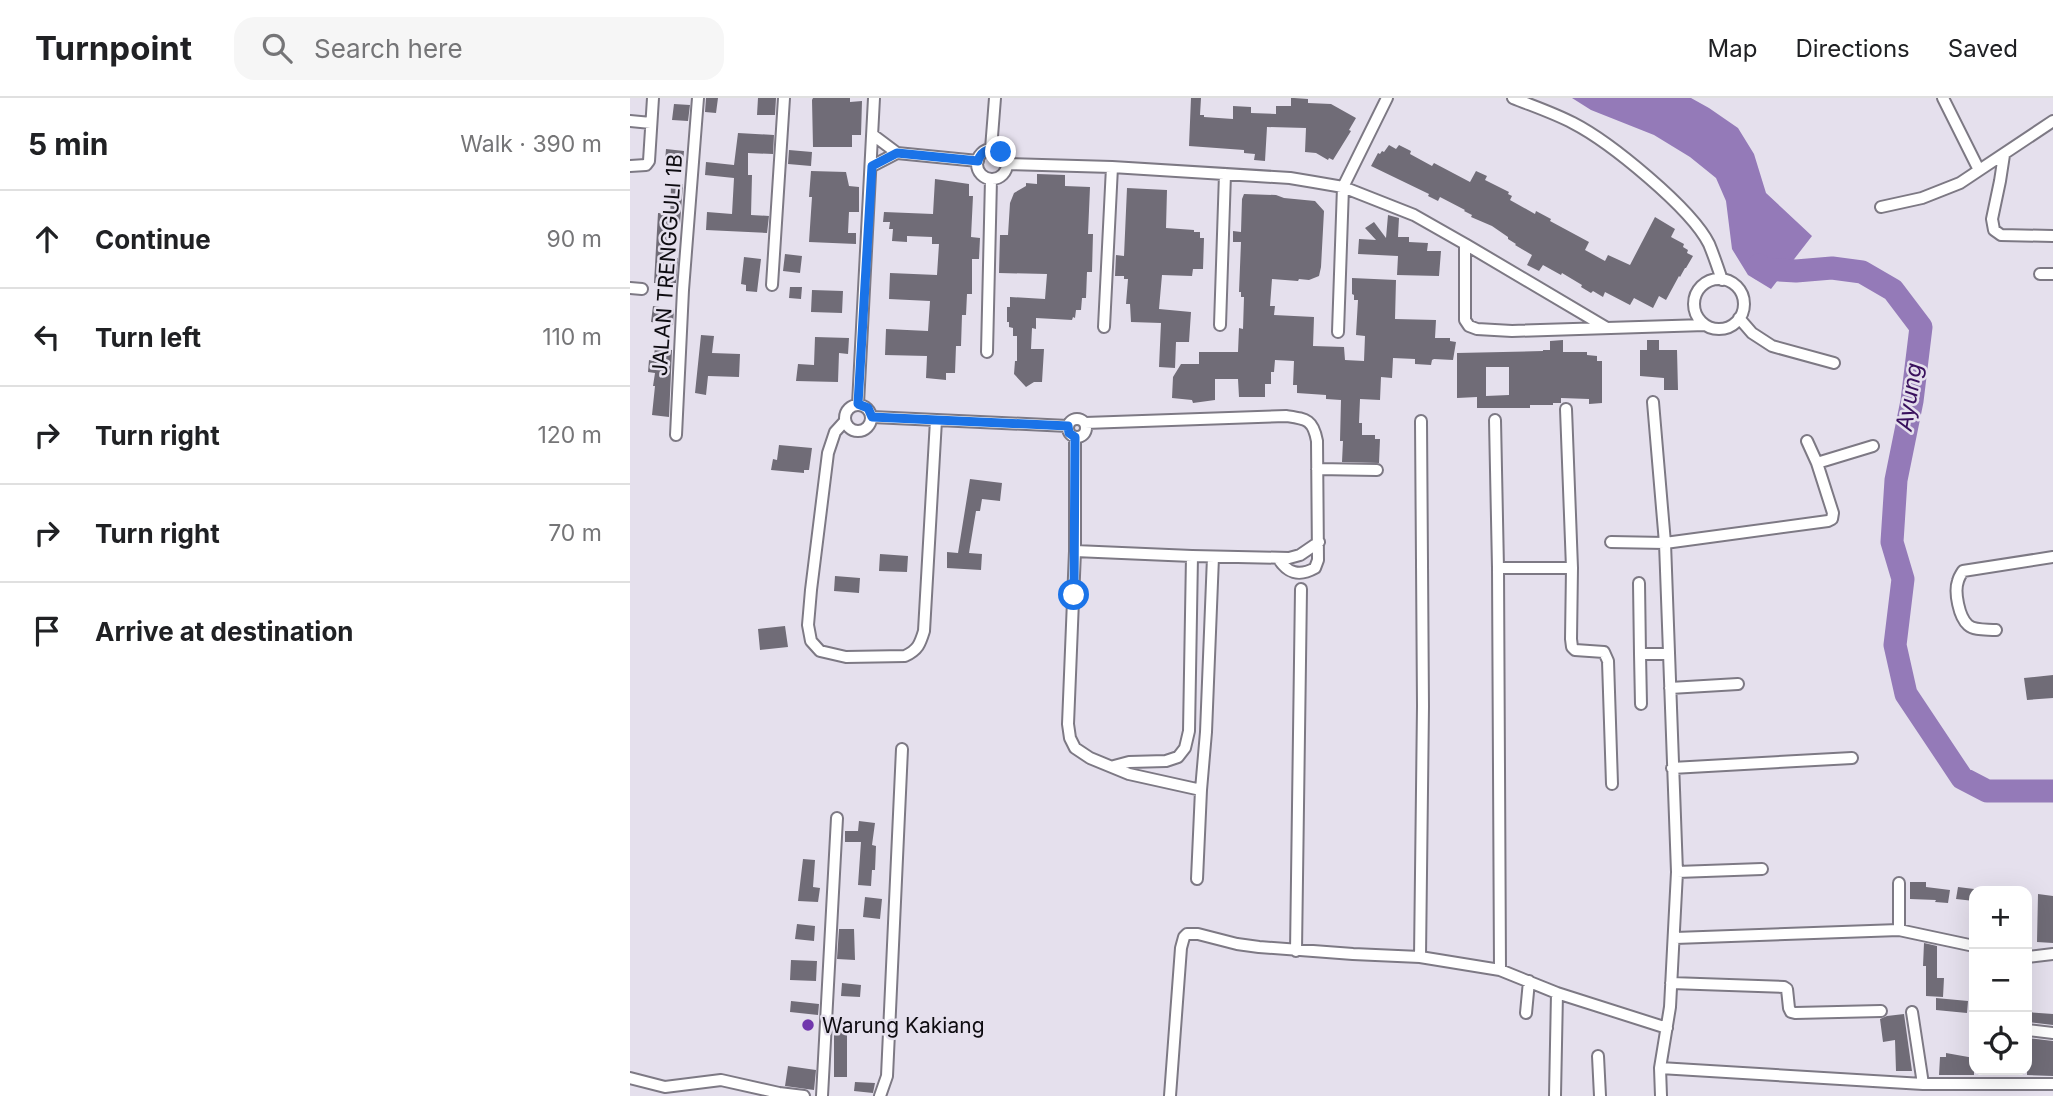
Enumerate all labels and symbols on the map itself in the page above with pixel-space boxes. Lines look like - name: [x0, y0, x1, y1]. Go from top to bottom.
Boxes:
- route end: [985, 136, 1016, 167]
- street label: JALAN TRENGGULI 1B: [647, 153, 687, 377]
- water label: Ayung: [1890, 361, 1928, 434]
- route start: [1058, 579, 1089, 610]
- place label: Warung Kakiang: [822, 1013, 985, 1038]
- marker: Warung Kakiang: [800, 1017, 816, 1033]

